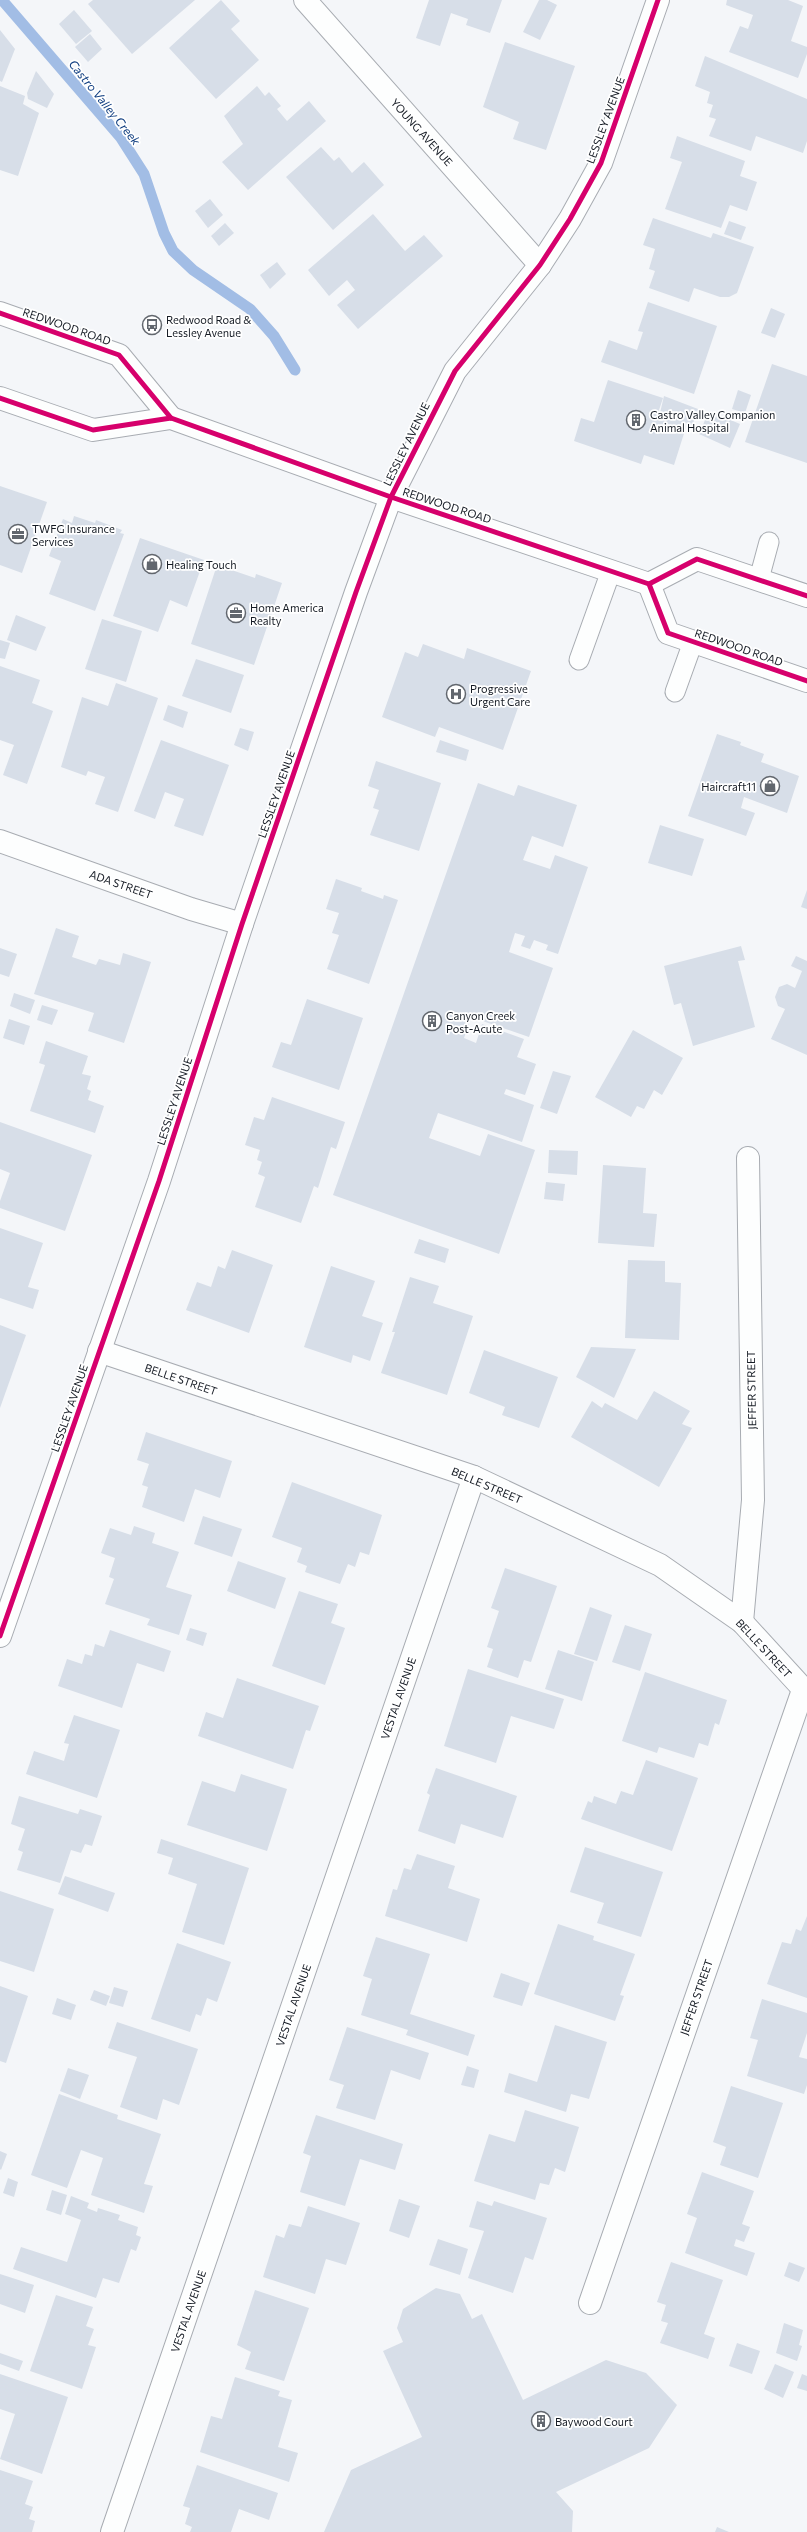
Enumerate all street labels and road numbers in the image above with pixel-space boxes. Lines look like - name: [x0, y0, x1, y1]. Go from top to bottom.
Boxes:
- street label: LESSLEY AVENUE: [583, 75, 627, 165]
- street label: YOUNG AVENUE: [388, 96, 456, 168]
- street label: REDWOOD ROAD: [21, 305, 113, 347]
- street label: LESSLEY AVENUE: [380, 400, 432, 488]
- street label: REDWOOD ROAD: [401, 485, 493, 525]
- street label: REDWOOD ROAD: [693, 626, 785, 668]
- street label: LESSLEY AVENUE: [255, 749, 297, 839]
- street label: ADA STREET: [88, 867, 154, 901]
- street label: LESSLEY AVENUE: [154, 1055, 194, 1147]
- street label: JEFFER STREET: [744, 1350, 759, 1430]
- street label: BELLE STREET: [143, 1361, 219, 1397]
- street label: LESSLEY AVENUE: [48, 1363, 90, 1453]
- street label: BELLE STREET: [450, 1464, 524, 1506]
- street label: BELLE STREET: [733, 1616, 795, 1680]
- street label: VESTAL AVENUE: [378, 1655, 418, 1741]
- street label: JEFFER STREET: [677, 1957, 716, 2037]
- street label: VESTAL AVENUE: [273, 1962, 313, 2048]
- street label: VESTAL AVENUE: [168, 2268, 208, 2354]

